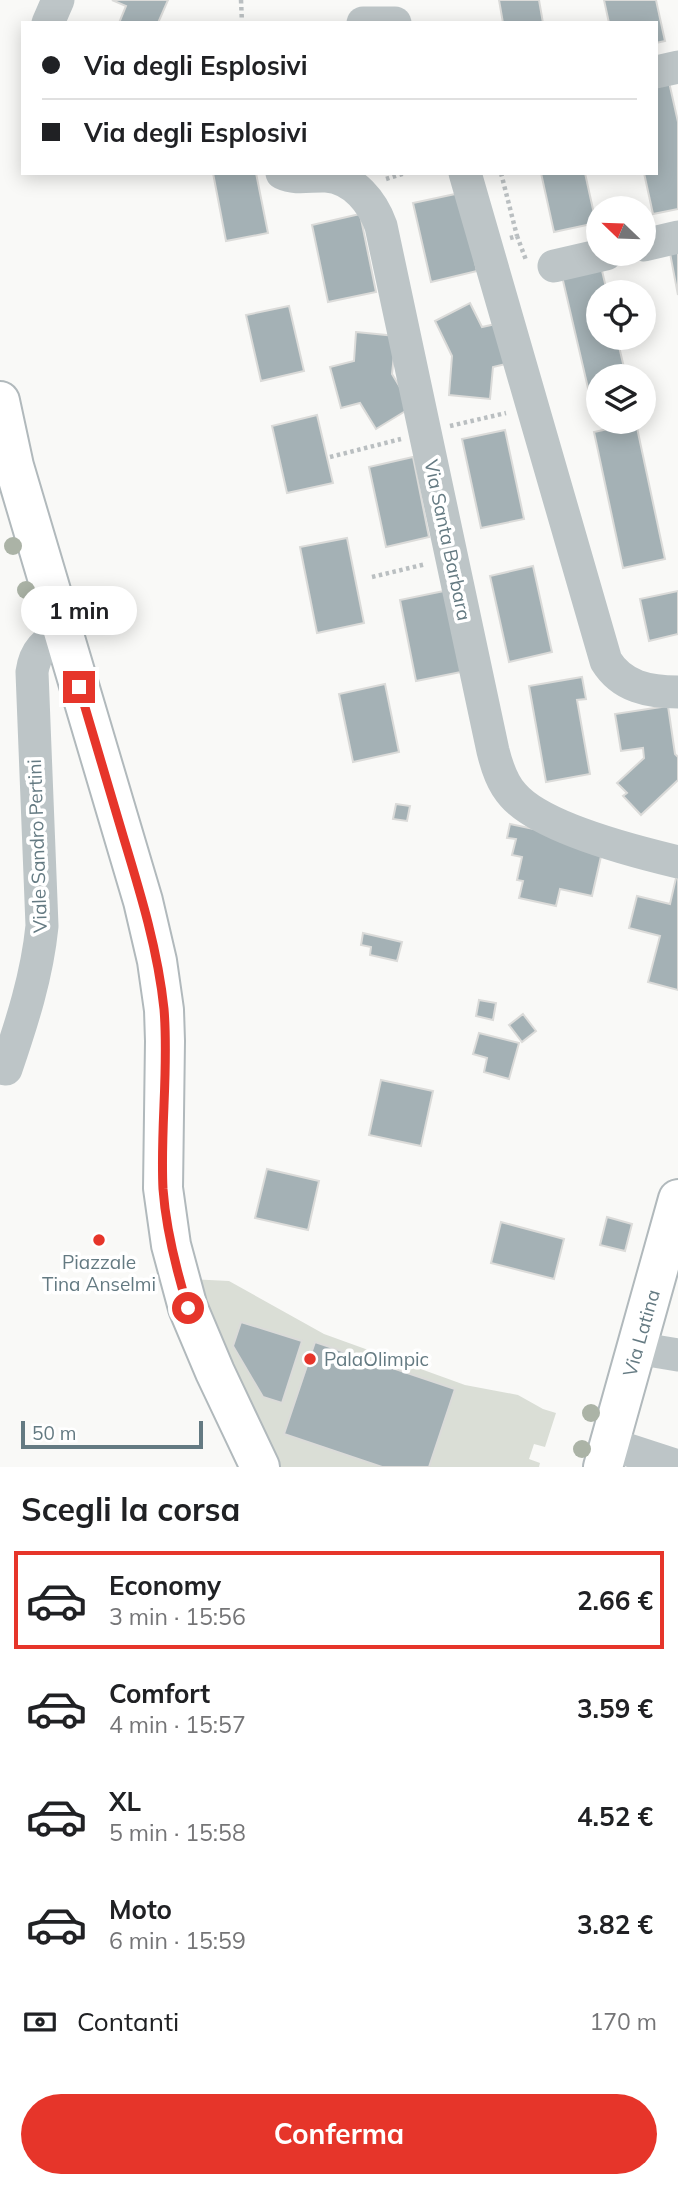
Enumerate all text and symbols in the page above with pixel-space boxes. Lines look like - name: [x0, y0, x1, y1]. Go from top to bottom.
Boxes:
- text: Via degli Esplosivi: [84, 49, 307, 82]
- text: Via degli Esplosivi: [84, 116, 307, 149]
- north arrow: [586, 196, 656, 266]
- map controls: [586, 196, 656, 434]
- button: locate: [586, 280, 656, 350]
- button: layers: [586, 364, 656, 434]
- street label: Via Santa Barbara: [419, 457, 477, 623]
- callout: 1 min: [21, 586, 137, 634]
- text: 1 min: [49, 596, 109, 625]
- route end: [63, 671, 95, 703]
- street label: Viale Sandro Pertini: [22, 759, 52, 933]
- marker: Piazzale Tina Anselmi: [91, 1232, 107, 1248]
- place label: Piazzale Tina Anselmi: [42, 1250, 156, 1296]
- street label: Via Latina: [617, 1287, 665, 1379]
- route start: [172, 1292, 204, 1324]
- place label: PalaOlimpic: [324, 1347, 429, 1371]
- marker: PalaOlimpic: [302, 1351, 318, 1367]
- scale bar: [21, 1418, 203, 1450]
- text: 50 m: [32, 1421, 76, 1445]
- text: Scegli la corsa: [21, 1489, 240, 1529]
- icon: car: [25, 1569, 88, 1632]
- text: Economy: [109, 1569, 221, 1602]
- text: 2.66 €: [577, 1584, 653, 1617]
- text: 3 min · 15:56: [109, 1602, 246, 1631]
- icon: car: [25, 1677, 88, 1740]
- text: Comfort: [109, 1677, 210, 1710]
- text: 3.59 €: [577, 1692, 653, 1725]
- text: 4 min · 15:57: [109, 1710, 246, 1739]
- icon: car: [25, 1785, 88, 1848]
- text: XL: [109, 1785, 141, 1818]
- text: 4.52 €: [577, 1800, 653, 1833]
- text: 5 min · 15:58: [109, 1818, 246, 1847]
- icon: car: [25, 1893, 88, 1956]
- text: Moto: [109, 1893, 172, 1926]
- text: 3.82 €: [577, 1908, 653, 1941]
- text: 6 min · 15:59: [109, 1926, 246, 1955]
- icon: cash: [21, 2003, 59, 2041]
- text: Contanti: [77, 2005, 179, 2038]
- text: 170 m: [589, 2007, 657, 2036]
- button: Conferma: [21, 2094, 657, 2174]

